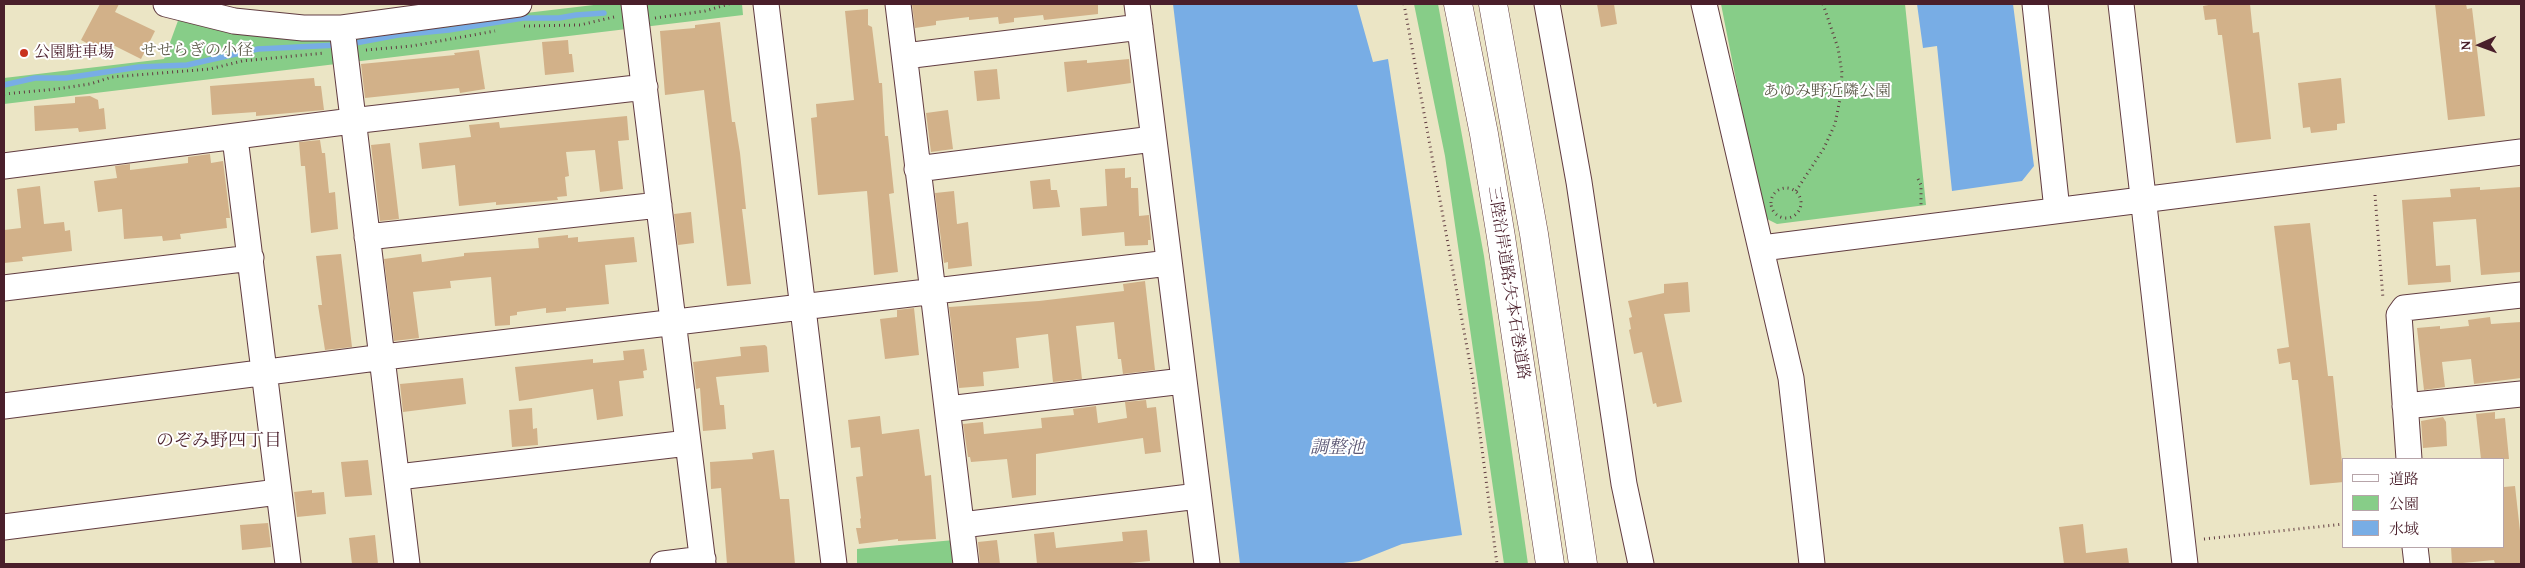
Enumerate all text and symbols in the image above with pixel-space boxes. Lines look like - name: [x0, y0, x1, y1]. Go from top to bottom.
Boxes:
- north arrow: [2455, 20, 2505, 70]
- park label: せせらぎの小径: [141, 41, 253, 61]
- text: N: [2455, 41, 2475, 51]
- place label: 公園駐車場: [34, 43, 114, 63]
- marker: 公園駐車場: [18, 47, 30, 59]
- park label: あゆみ野近隣公園: [1763, 82, 1891, 102]
- street label: 三陸沿岸道路;矢本石巻道路: [1483, 185, 1533, 381]
- district label: のぞみ野四丁目: [156, 430, 282, 452]
- water label: 調整池: [1310, 437, 1364, 459]
- legend: [2342, 458, 2505, 548]
- text: 道路: [2389, 468, 2419, 489]
- text: 公園: [2389, 493, 2419, 514]
- text: 水域: [2389, 518, 2419, 539]

